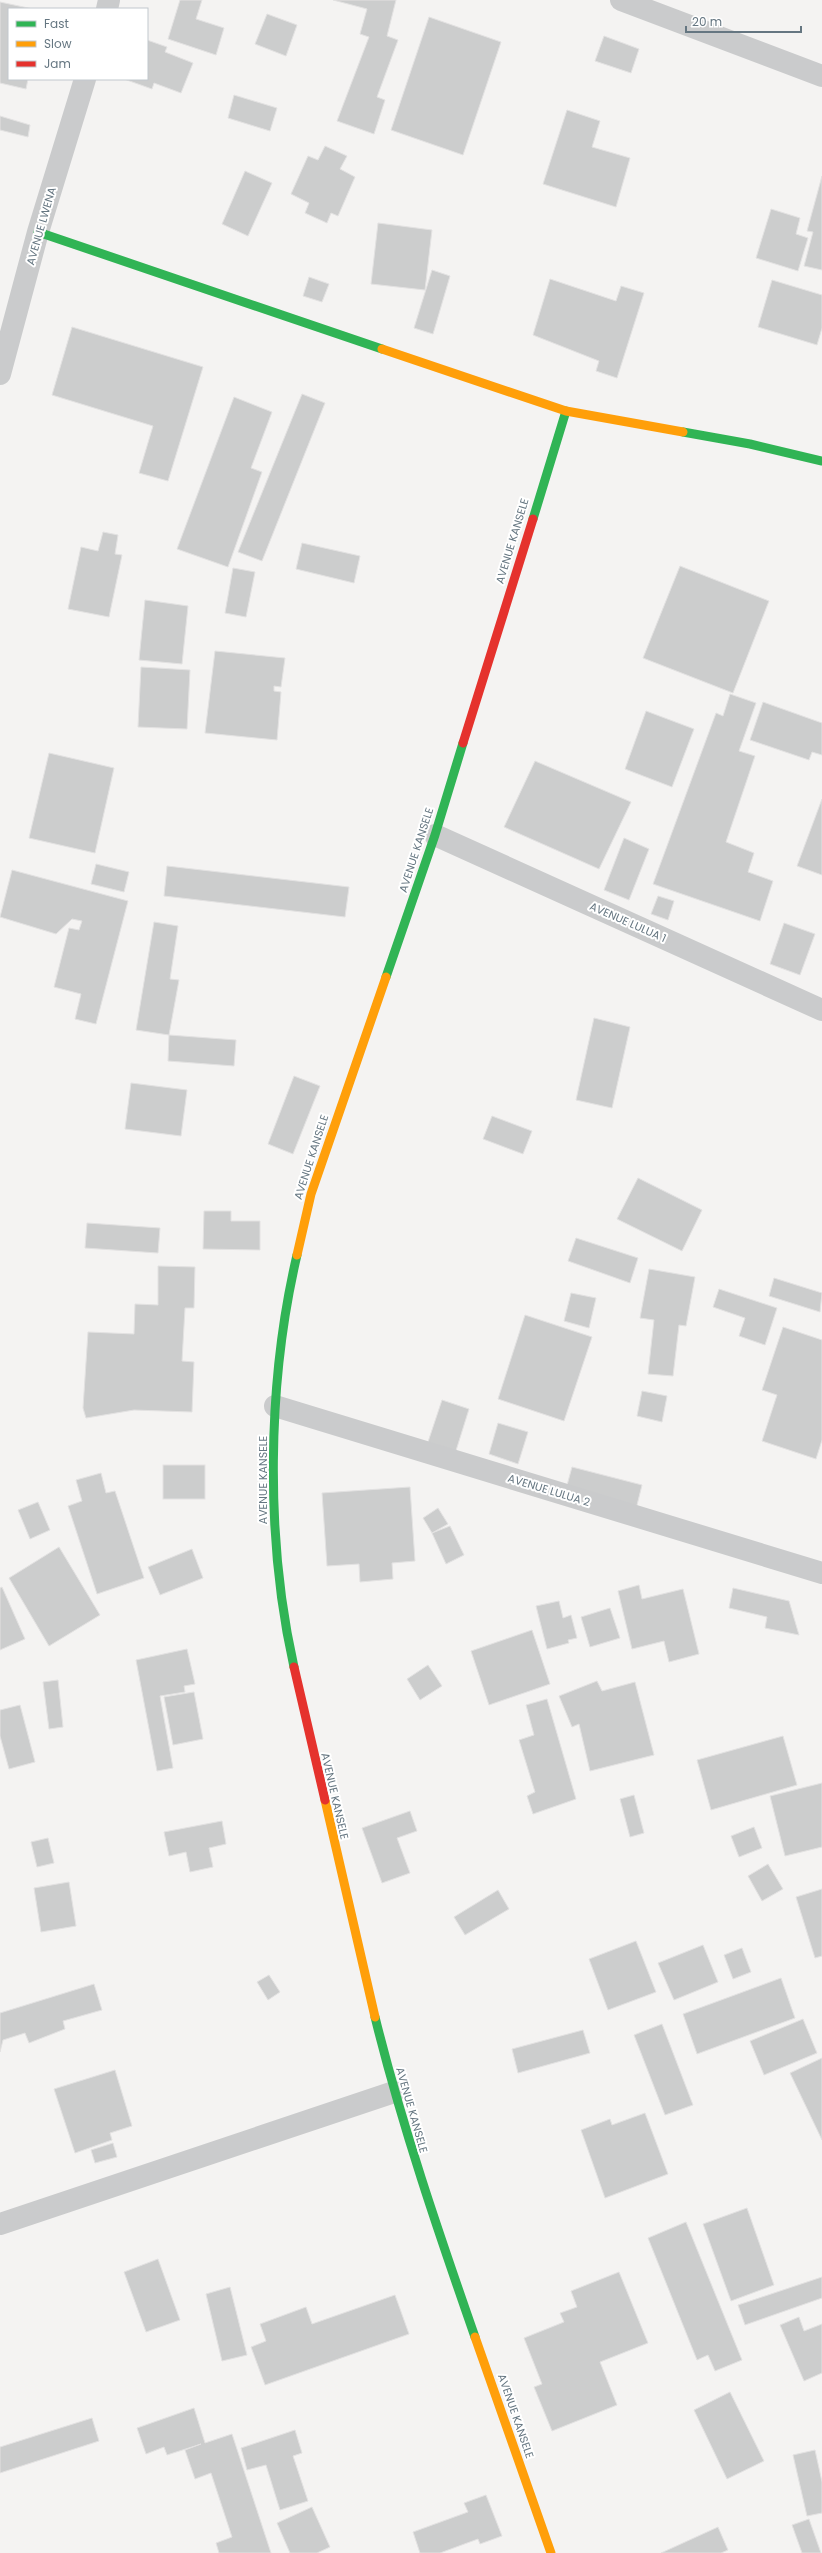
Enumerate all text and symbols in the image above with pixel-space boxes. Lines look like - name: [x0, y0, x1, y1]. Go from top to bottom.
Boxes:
- legend: [8, 8, 148, 80]
- scale bar: [686, 8, 801, 34]
- text: 20 m: [692, 13, 722, 30]
- text: Fast: [44, 15, 69, 32]
- text: Slow: [44, 35, 72, 52]
- text: Jam: [44, 55, 71, 72]
- street label: AVENUE LWENA: [22, 185, 60, 267]
- street label: AVENUE KANSELE: [491, 496, 533, 586]
- street label: AVENUE KANSELE: [395, 805, 437, 895]
- street label: AVENUE LULUA 1: [587, 898, 669, 946]
- street label: AVENUE KANSELE: [290, 1112, 332, 1202]
- street label: AVENUE KANSELE: [255, 1436, 271, 1524]
- street label: AVENUE LULUA 2: [506, 1470, 592, 1510]
- street label: AVENUE KANSELE: [317, 1751, 353, 1841]
- street label: AVENUE KANSELE: [392, 2065, 432, 2155]
- street label: AVENUE KANSELE: [494, 2372, 538, 2460]

